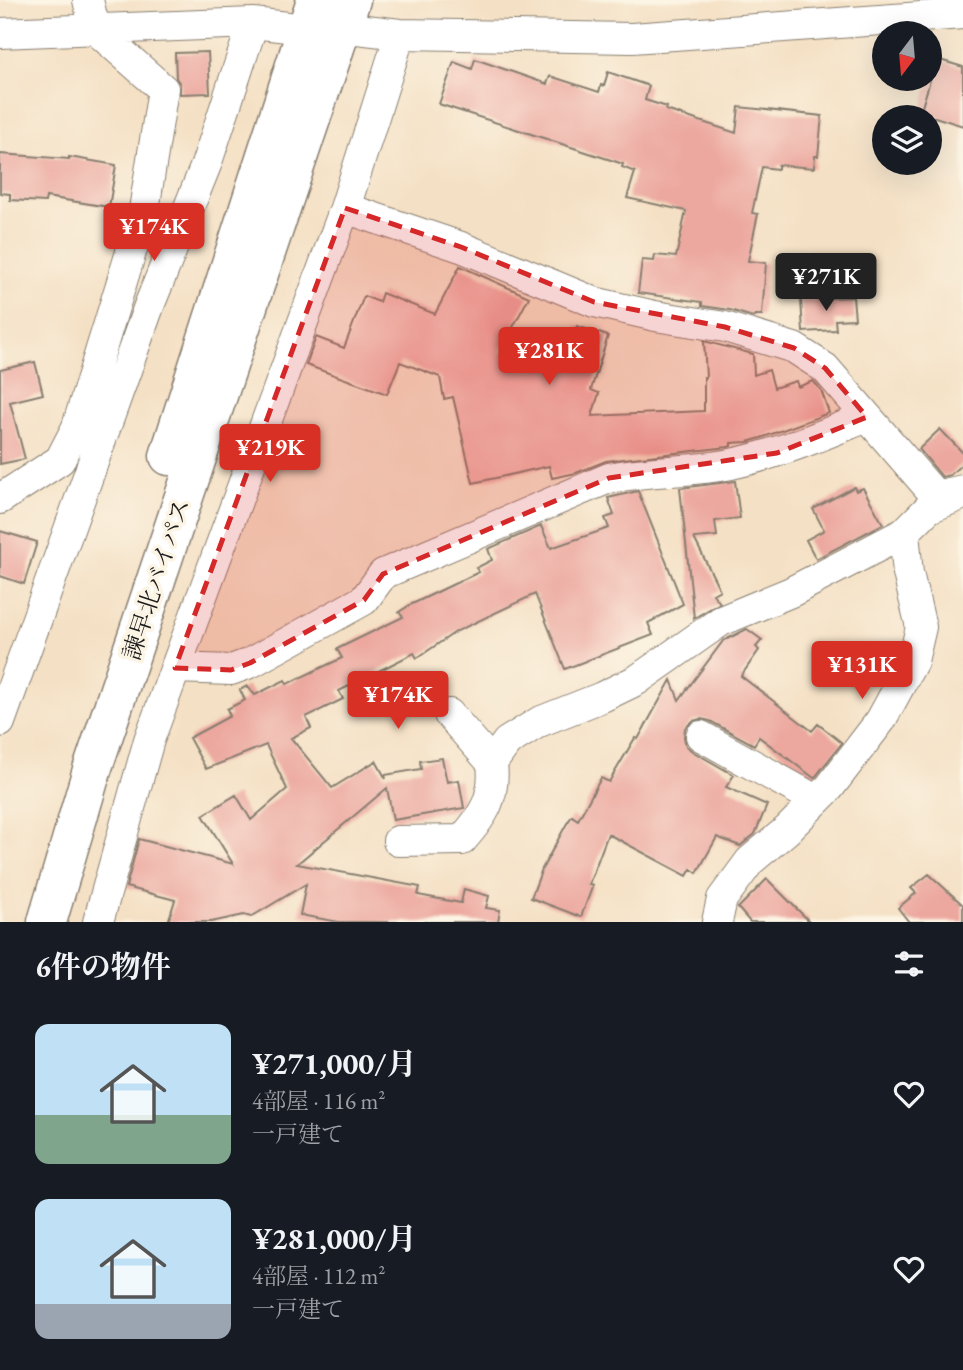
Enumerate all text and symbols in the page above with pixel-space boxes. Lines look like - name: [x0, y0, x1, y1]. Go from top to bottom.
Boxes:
- north arrow: [872, 21, 942, 91]
- map controls: [872, 21, 942, 175]
- button: layers: [872, 105, 942, 175]
- pin: ¥174K: [105, 204, 203, 263]
- text: ¥174K: [119, 211, 189, 241]
- pin: ¥271K: [777, 254, 875, 313]
- text: ¥271K: [791, 261, 861, 291]
- pin: ¥281K: [500, 328, 598, 387]
- text: ¥281K: [514, 335, 584, 365]
- pin: ¥219K: [221, 424, 319, 484]
- text: ¥219K: [235, 432, 305, 462]
- street label: 諫早北バイパス: [115, 495, 197, 663]
- pin: ¥131K: [813, 642, 911, 701]
- text: ¥131K: [827, 649, 897, 679]
- pin: ¥174K: [349, 672, 447, 731]
- text: ¥174K: [363, 679, 433, 709]
- icon: filters: [890, 945, 928, 983]
- text: 6件の物件: [35, 947, 171, 986]
- text: ¥271,000/月: [252, 1044, 416, 1083]
- icon: home: [91, 1052, 175, 1136]
- icon: heart: [890, 1075, 928, 1113]
- text: 4部屋 · 116 m²: [252, 1086, 385, 1116]
- text: 一戸建て: [252, 1119, 344, 1149]
- text: ¥281,000/月: [252, 1219, 416, 1258]
- icon: home: [91, 1227, 175, 1311]
- icon: heart: [890, 1250, 928, 1288]
- text: 4部屋 · 112 m²: [252, 1261, 385, 1291]
- text: 一戸建て: [252, 1294, 344, 1324]

